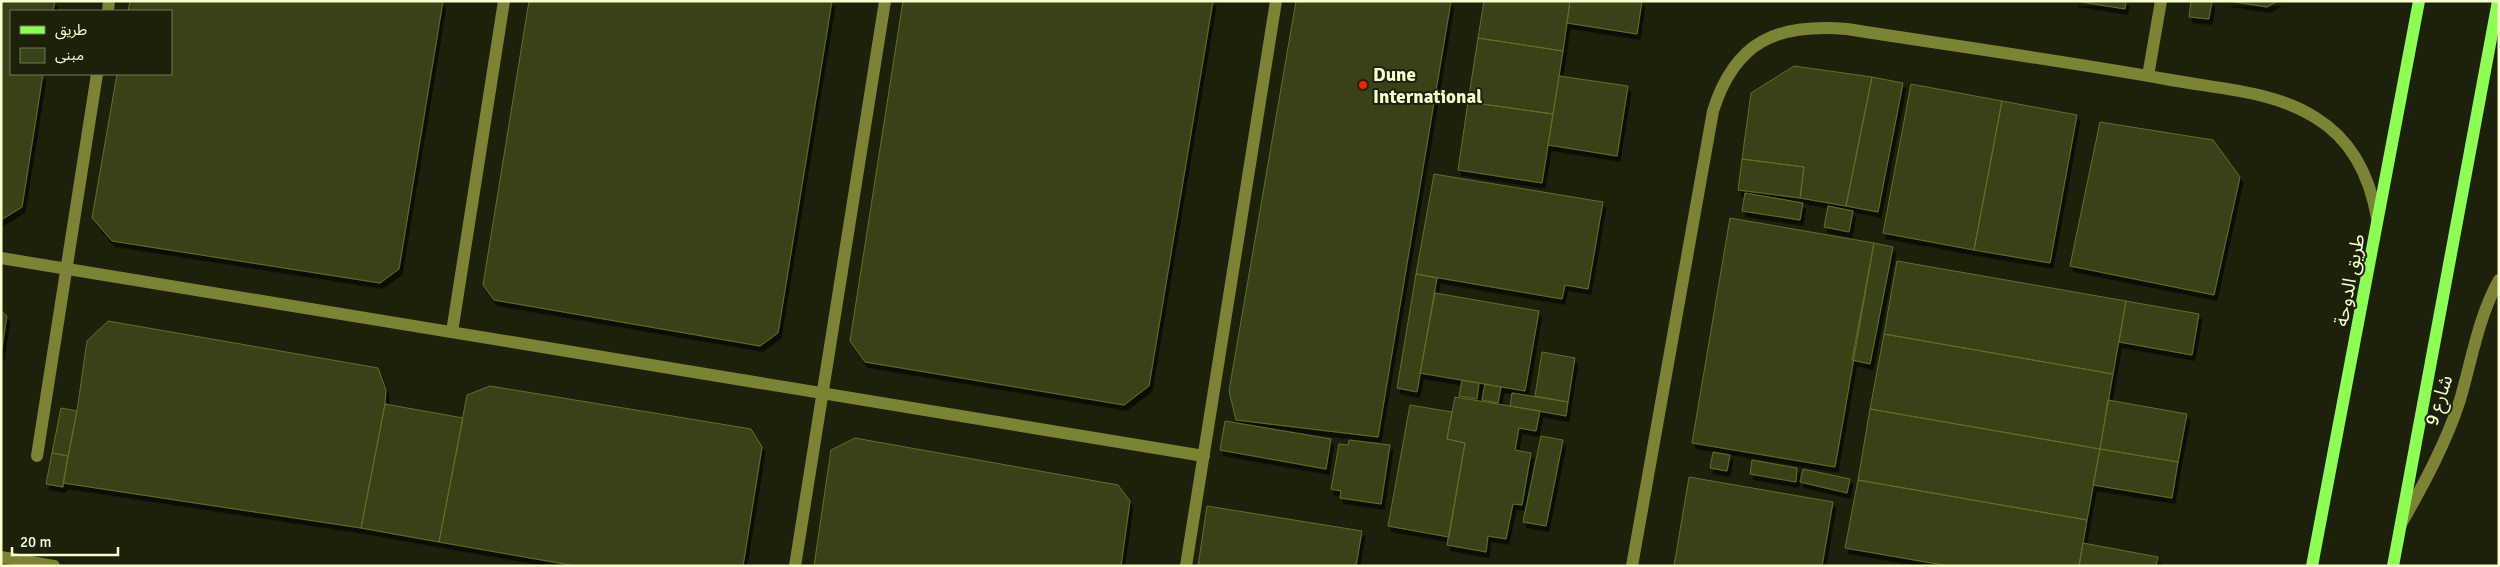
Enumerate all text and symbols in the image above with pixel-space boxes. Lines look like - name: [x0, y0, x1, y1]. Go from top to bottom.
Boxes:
- legend: [10, 10, 172, 75]
- text: طريق: [55, 21, 87, 40]
- text: مبنى: [55, 46, 84, 64]
- place label: Dune International: [1373, 63, 1482, 109]
- marker: Dune International: [1357, 79, 1369, 91]
- street label: طريق الدوحة: [2329, 232, 2371, 328]
- street label: شارع 9: [2420, 372, 2459, 429]
- scale bar: [12, 524, 119, 556]
- text: 20 m: [20, 533, 51, 551]

